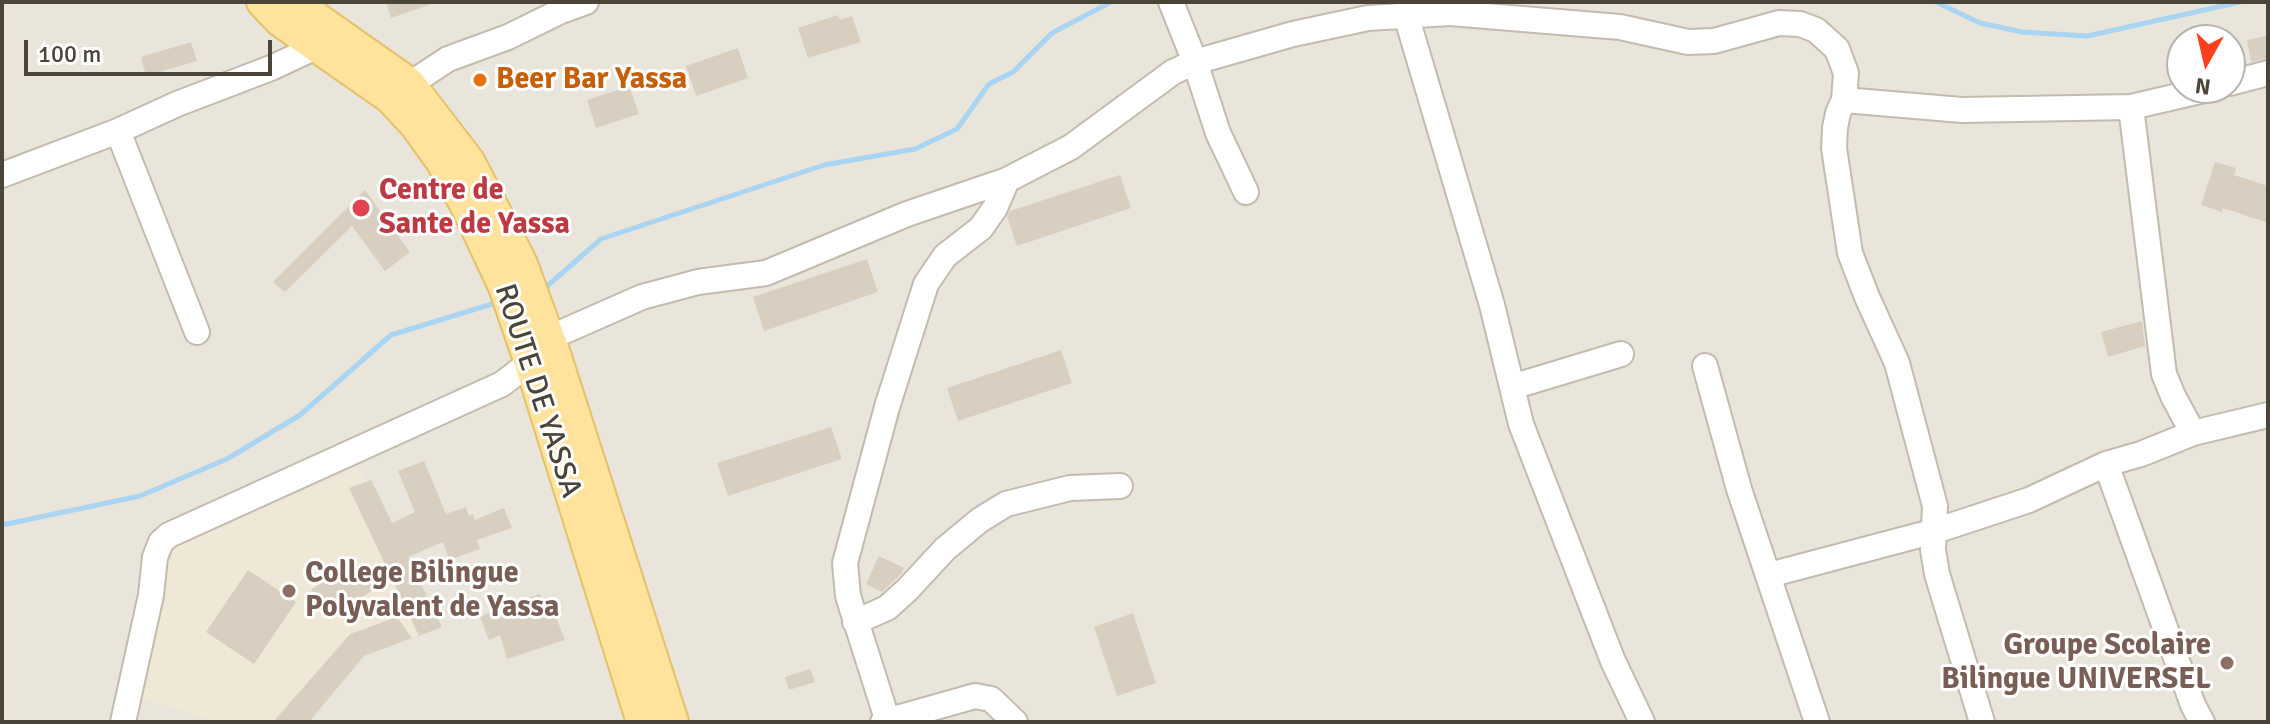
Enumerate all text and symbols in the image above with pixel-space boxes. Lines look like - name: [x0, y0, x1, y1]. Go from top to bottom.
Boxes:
- scale bar: [28, 24, 276, 74]
- north arrow: [2166, 24, 2246, 104]
- text: 100 m: [38, 39, 101, 69]
- place label: Beer Bar Yassa: [496, 62, 687, 98]
- marker: Beer Bar Yassa: [471, 71, 489, 89]
- text: N: [2193, 72, 2212, 101]
- place label: Centre de Sante de Yassa: [379, 173, 570, 244]
- marker: Centre de Sante de Yassa: [350, 197, 372, 219]
- street label: ROUTE DE YASSA: [486, 280, 588, 502]
- place label: College Bilingue Polyvalent de Yassa: [305, 556, 559, 626]
- marker: College Bilingue Polyvalent de Yassa: [280, 582, 298, 600]
- place label: Groupe Scolaire Bilingue UNIVERSEL: [1941, 628, 2211, 698]
- marker: Groupe Scolaire Bilingue UNIVERSEL: [2218, 654, 2236, 672]

